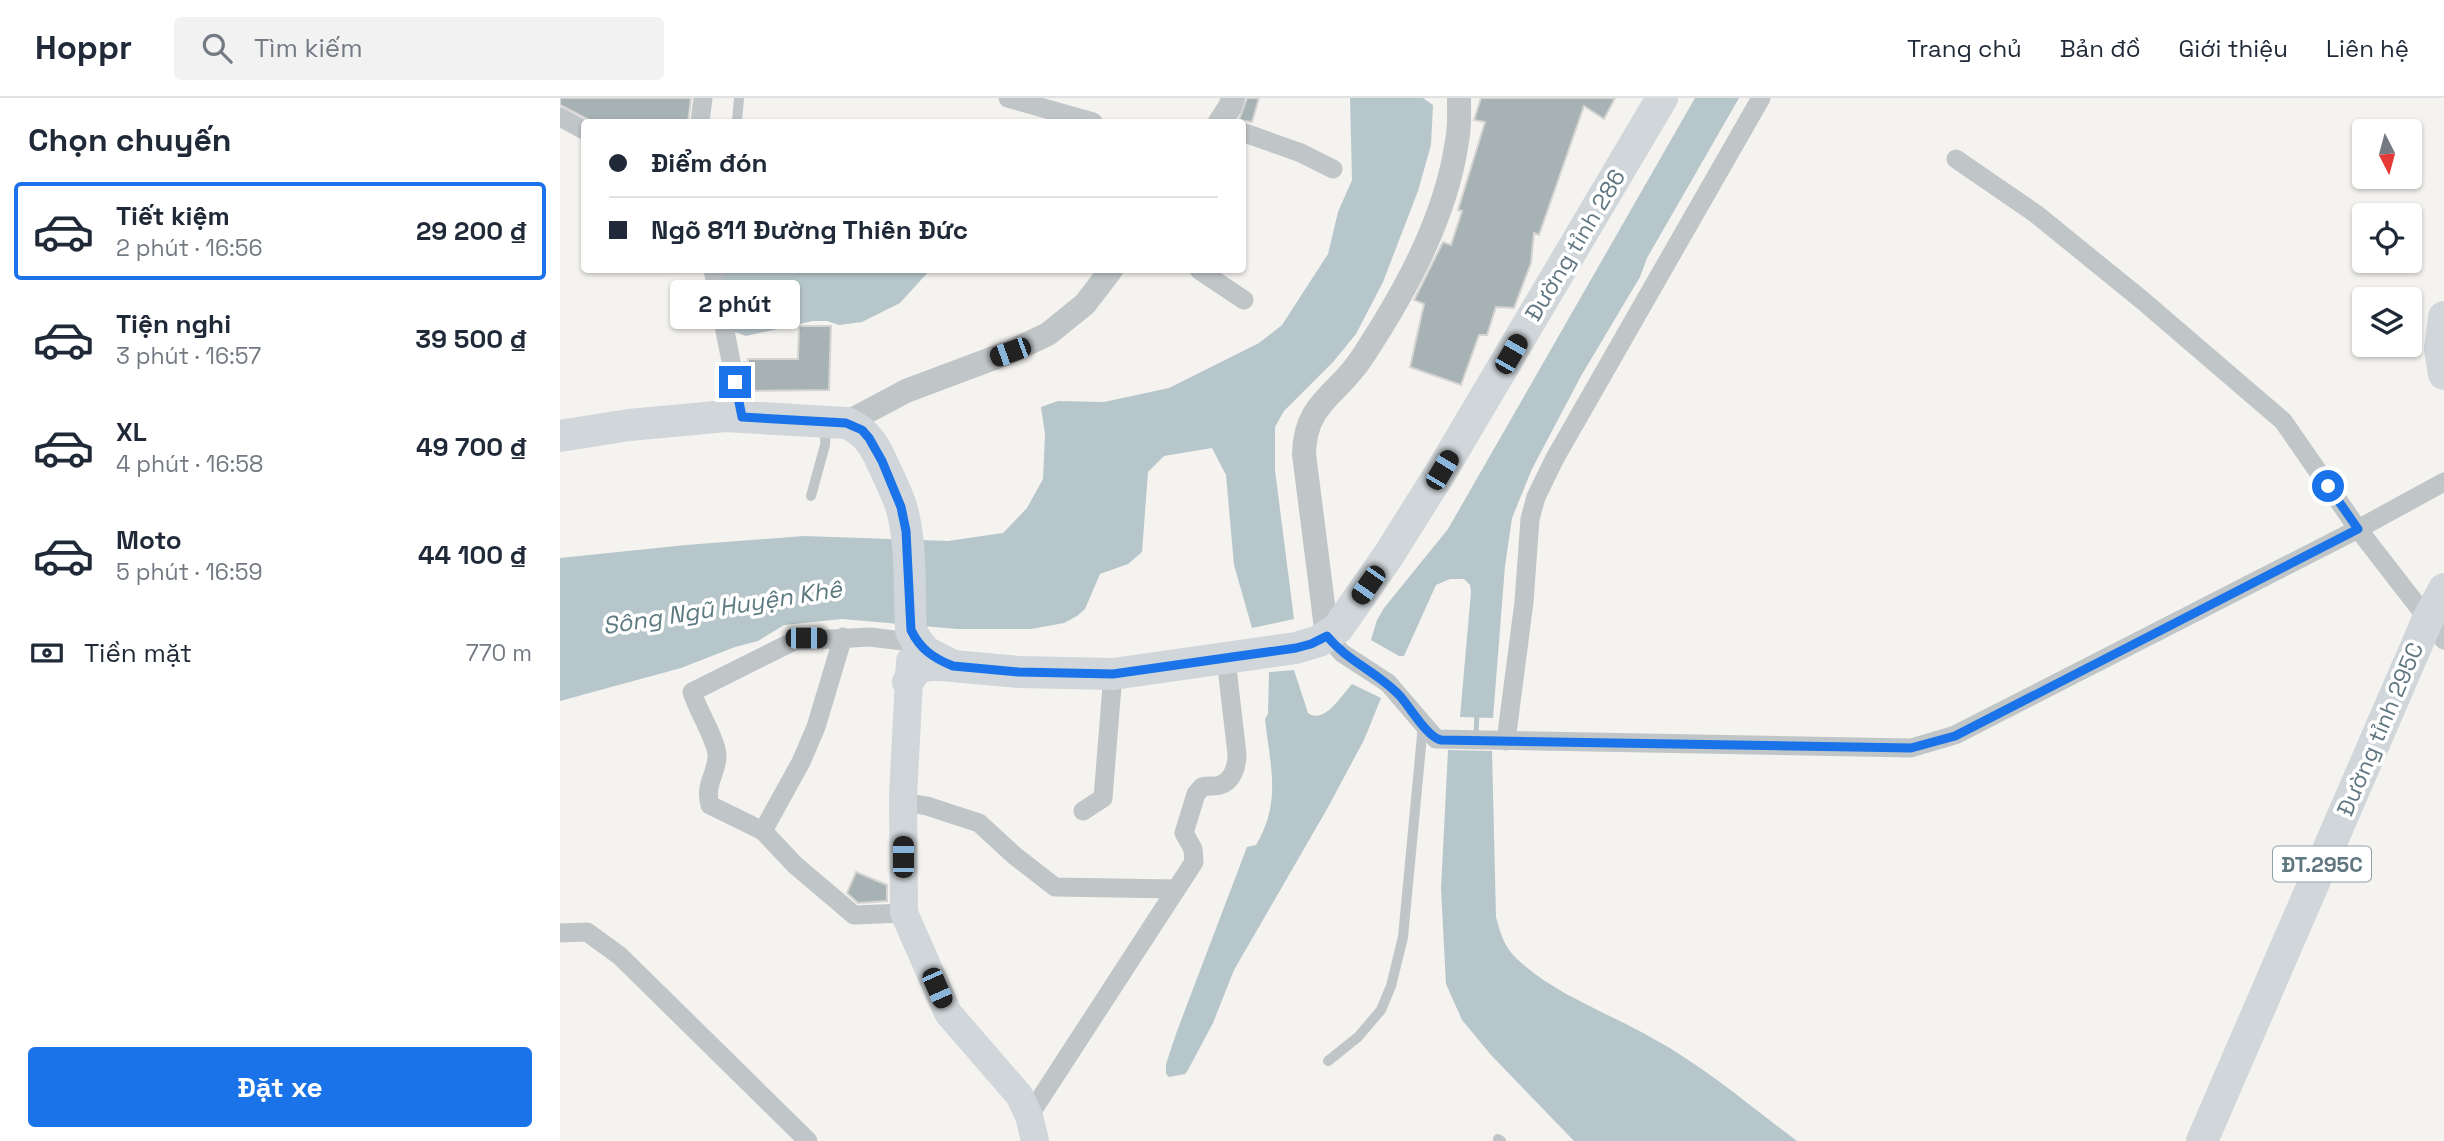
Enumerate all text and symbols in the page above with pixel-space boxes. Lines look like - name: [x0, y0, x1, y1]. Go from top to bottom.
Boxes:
- search box: [174, 17, 664, 80]
- text: Hoppr: [35, 27, 132, 69]
- icon: search: [198, 29, 236, 67]
- text: Tìm kiếm: [254, 31, 363, 65]
- text: Trang chủ: [1907, 33, 2022, 64]
- text: Bản đồ: [2060, 33, 2141, 64]
- text: Giới thiệu: [2179, 33, 2288, 64]
- text: Liên hệ: [2326, 33, 2409, 64]
- north arrow: [2352, 119, 2422, 189]
- map controls: [2352, 119, 2422, 357]
- text: Chọn chuyến: [28, 120, 232, 160]
- text: Điểm đón: [651, 146, 768, 180]
- street label: Đường tỉnh 286: [1518, 164, 1632, 326]
- text: Tiết kiệm: [116, 199, 230, 233]
- icon: car: [32, 200, 95, 263]
- button: locate: [2352, 203, 2422, 273]
- text: Ngõ 811 Đường Thiên Đức: [651, 213, 968, 247]
- text: 29 200 ₫: [416, 214, 528, 248]
- text: 2 phút · 16:56: [116, 233, 263, 263]
- callout: 2 phút: [670, 280, 800, 330]
- button: layers: [2352, 287, 2422, 357]
- text: 2 phút: [699, 289, 771, 319]
- text: Tiện nghi: [116, 307, 231, 341]
- icon: car: [32, 308, 95, 371]
- text: 39 500 ₫: [415, 322, 528, 356]
- car: [1492, 331, 1531, 377]
- car: [987, 335, 1034, 369]
- text: 3 phút · 16:57: [116, 341, 261, 371]
- route end: [719, 366, 751, 398]
- text: XL: [116, 415, 147, 449]
- icon: car: [32, 416, 95, 479]
- text: 49 700 ₫: [416, 430, 528, 464]
- car: [1423, 447, 1462, 493]
- text: 4 phút · 16:58: [116, 449, 263, 479]
- route start: [2312, 470, 2344, 502]
- text: Moto: [116, 523, 182, 557]
- icon: car: [32, 524, 95, 587]
- text: 44 100 ₫: [418, 538, 528, 572]
- text: 5 phút · 16:59: [116, 557, 263, 587]
- car: [1348, 562, 1389, 608]
- water label: Sông Ngũ Huyện Khê: [600, 573, 845, 641]
- car: [786, 628, 828, 649]
- icon: cash: [28, 634, 66, 672]
- text: Tiền mặt: [84, 636, 192, 670]
- text: 770 m: [466, 638, 532, 668]
- street label: Đường tỉnh 295C: [2330, 638, 2430, 820]
- car: [893, 836, 914, 878]
- road number: ĐT.295C: [2273, 846, 2371, 882]
- car: [919, 965, 956, 1011]
- button: Đặt xe: [28, 1047, 532, 1127]

